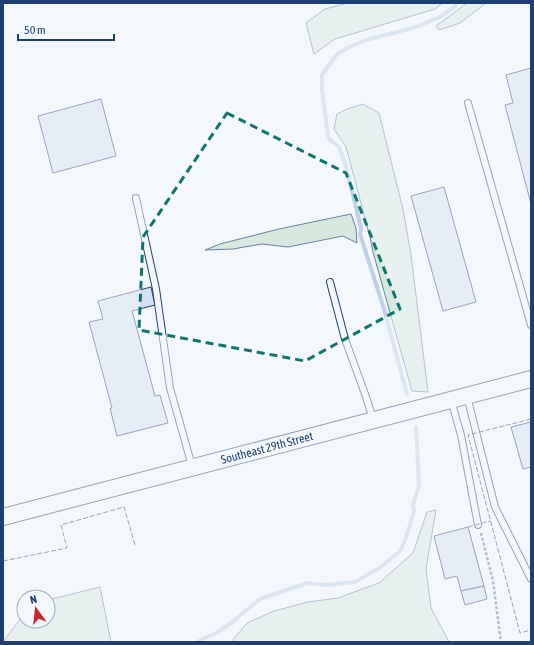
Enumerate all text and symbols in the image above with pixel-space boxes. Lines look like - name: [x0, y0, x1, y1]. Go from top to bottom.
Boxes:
- scale bar: [18, 16, 114, 42]
- text: 50 m: [24, 23, 46, 37]
- street label: Southeast 29th Street: [219, 429, 315, 467]
- north arrow: [16, 589, 56, 629]
- text: N: [29, 593, 38, 606]

